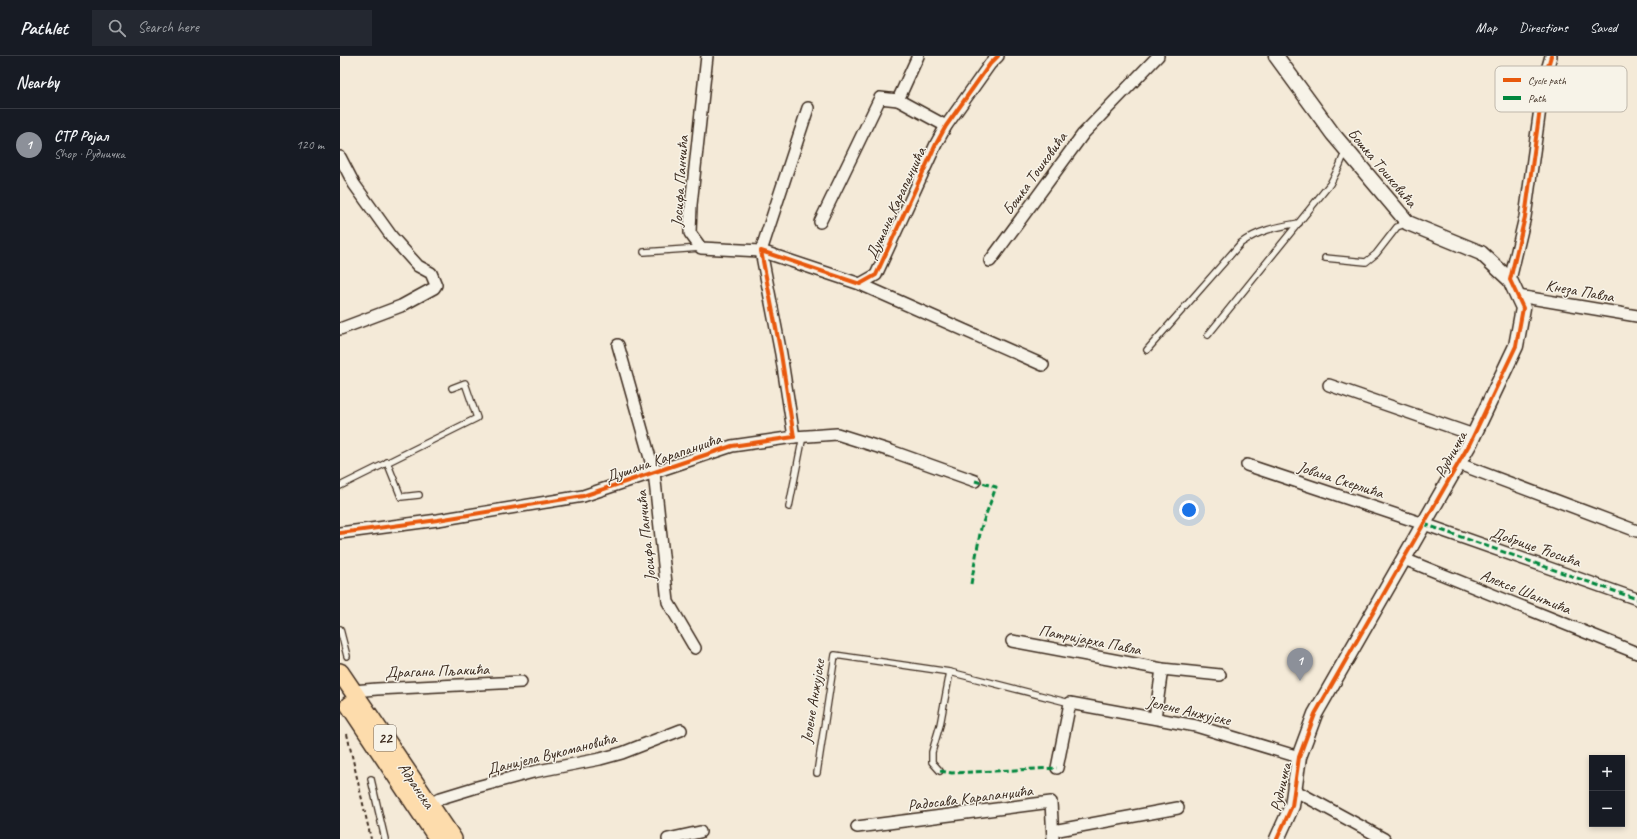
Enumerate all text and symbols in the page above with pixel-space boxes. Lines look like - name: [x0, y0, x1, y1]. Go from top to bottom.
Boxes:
- search box: [92, 10, 372, 46]
- text: Pathlet: [20, 16, 68, 40]
- icon: search: [106, 17, 128, 39]
- text: Search here: [138, 18, 199, 37]
- text: Map: [1476, 19, 1497, 36]
- text: Directions: [1519, 19, 1568, 36]
- text: Saved: [1590, 19, 1617, 36]
- legend: [1495, 66, 1627, 112]
- text: Nearby: [16, 72, 59, 93]
- text: Cycle path: [1528, 73, 1567, 87]
- text: Path: [1528, 91, 1547, 105]
- street label: Бошка Тошковића: [1343, 124, 1422, 212]
- text: СТР Ројал: [54, 127, 108, 146]
- street label: Бошка Тошковића: [998, 127, 1072, 219]
- street label: Јосифа Панчића: [667, 134, 693, 228]
- text: 1: [26, 137, 32, 153]
- text: 120 m: [296, 137, 324, 153]
- street label: Душана Карапанџића: [861, 143, 931, 263]
- text: Shop · Рудничка: [54, 146, 125, 162]
- street label: Кнеза Павла: [1544, 275, 1616, 307]
- street label: Рудничка: [1430, 427, 1472, 481]
- street label: Душана Карапанџића: [603, 428, 725, 487]
- street label: Јована Скерлића: [1294, 456, 1387, 503]
- street label: Јосифа Панчића: [631, 488, 661, 583]
- your location: [1179, 500, 1199, 520]
- street label: Добрице Ћосића: [1488, 522, 1584, 572]
- street label: Алексе Шантића: [1478, 565, 1575, 619]
- street label: Патријарха Павла: [1037, 620, 1144, 660]
- pin: 1: [1287, 648, 1313, 681]
- street label: Јелене Анжујске: [796, 656, 830, 746]
- street label: Драгана Пљакића: [385, 659, 490, 683]
- street label: Јелене Анжујске: [1144, 691, 1234, 731]
- road number: 22: [374, 725, 396, 751]
- street label: Данијела Вукомановића: [484, 728, 619, 780]
- map controls: [1589, 755, 1625, 827]
- button: +: [1589, 755, 1625, 791]
- street label: Адранска: [394, 759, 440, 814]
- street label: Рудничка: [1266, 760, 1297, 814]
- street label: Радосава Карапанџића: [906, 780, 1035, 816]
- button: −: [1589, 791, 1625, 827]

